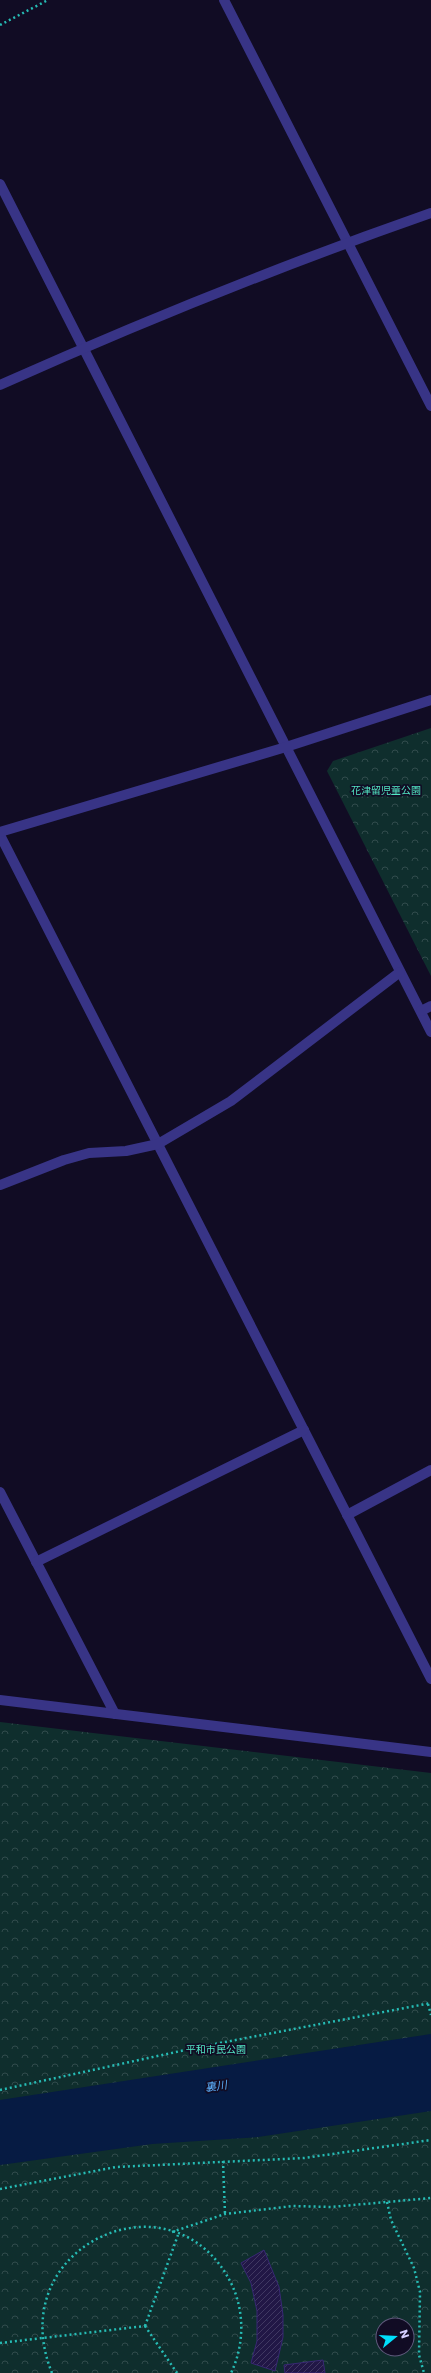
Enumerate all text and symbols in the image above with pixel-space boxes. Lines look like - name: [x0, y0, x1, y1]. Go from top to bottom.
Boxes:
- park label: 花津留児童公園: [351, 783, 421, 798]
- park label: 平和市民公園: [186, 2042, 246, 2057]
- water label: 裏川: [204, 2076, 229, 2095]
- north arrow: [375, 2317, 415, 2357]
- text: N: [396, 2327, 413, 2340]

